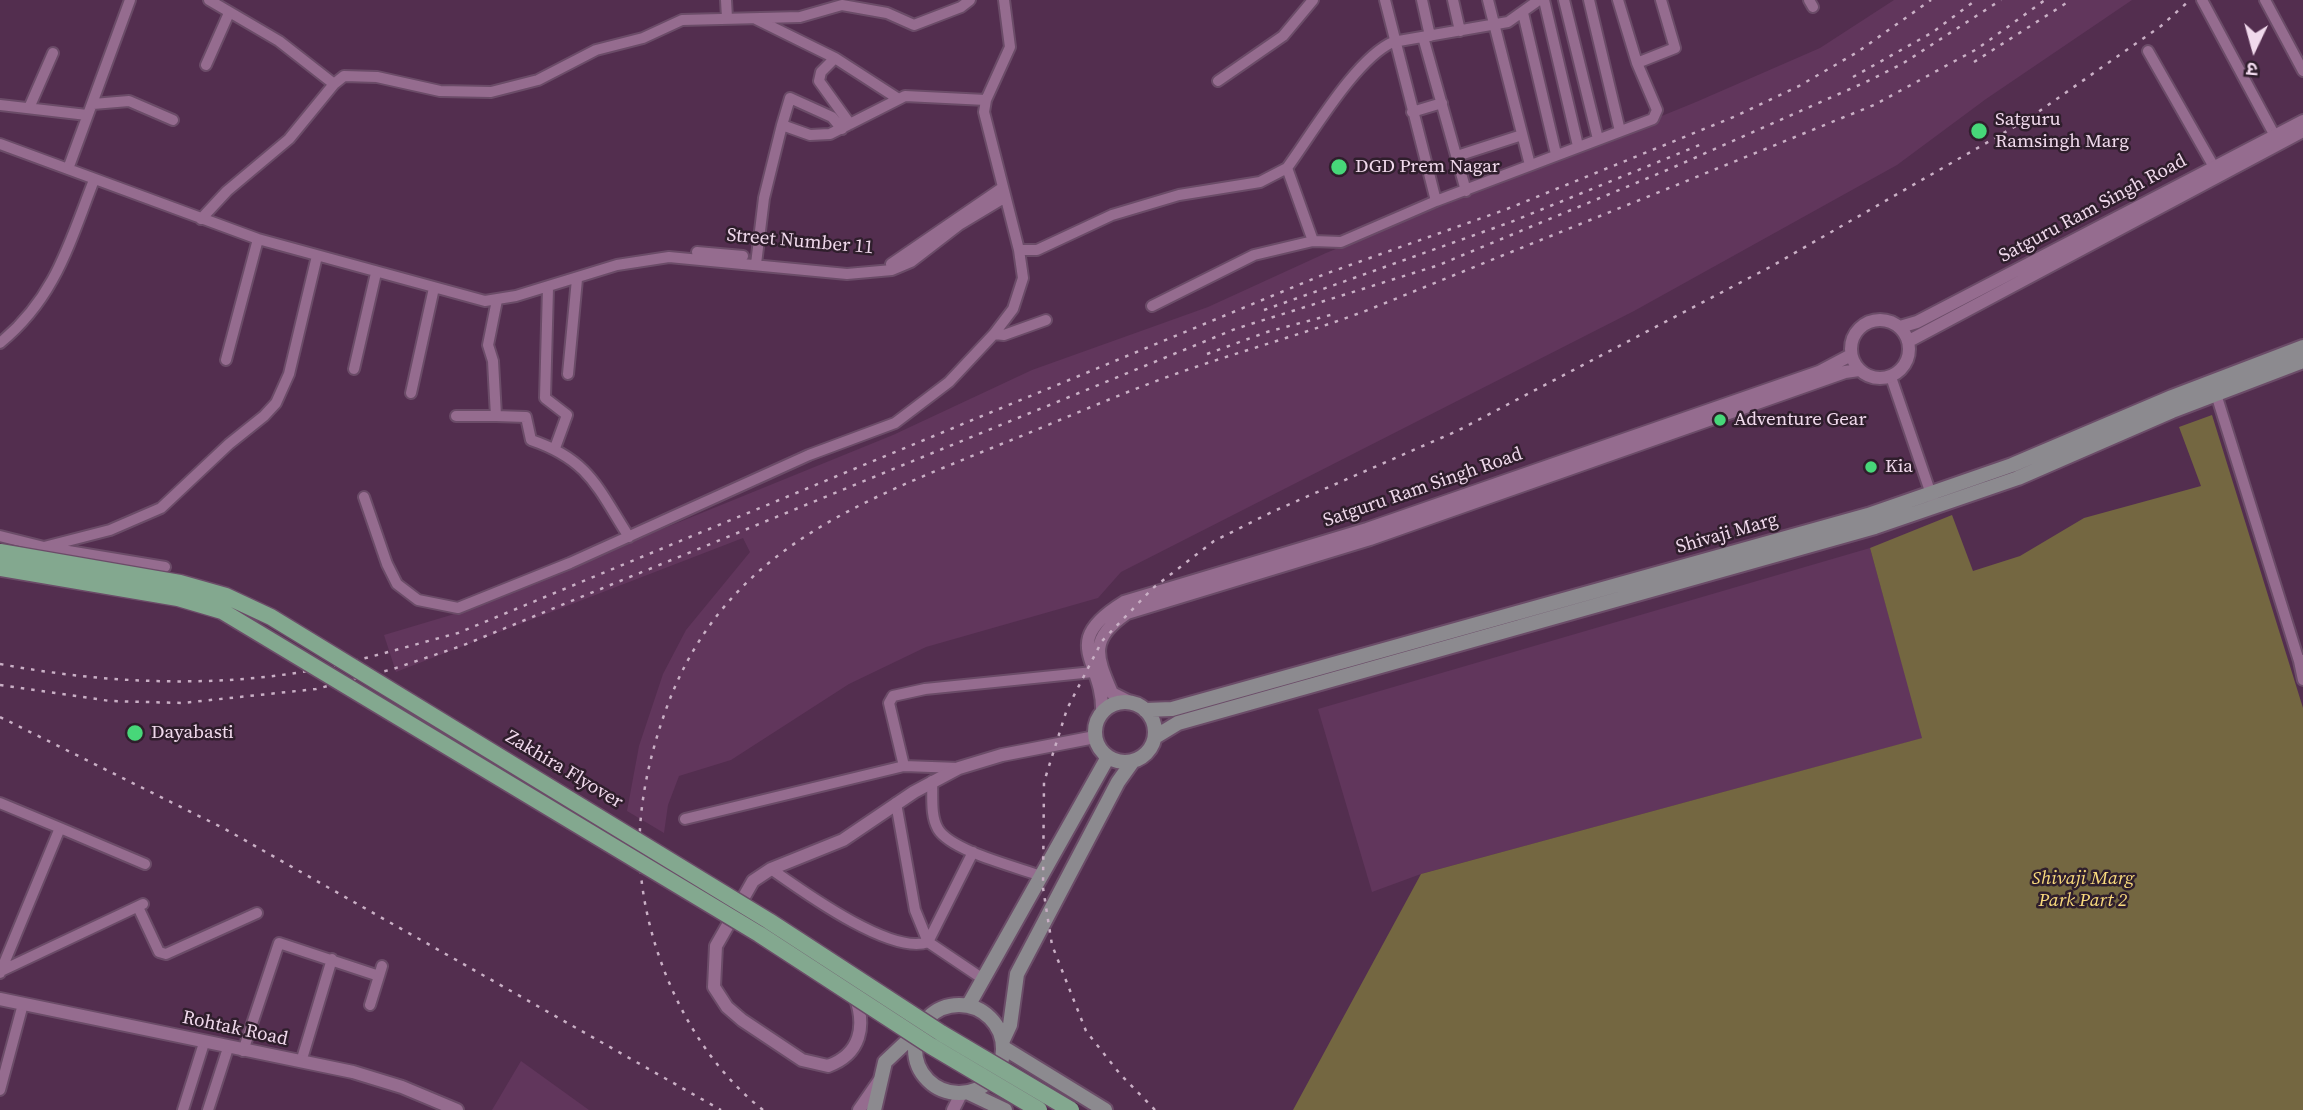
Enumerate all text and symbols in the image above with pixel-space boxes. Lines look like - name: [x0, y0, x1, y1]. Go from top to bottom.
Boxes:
- north arrow: [2219, 14, 2289, 84]
- text: उ: [2245, 56, 2259, 83]
- place label: Satguru Ramsingh Marg: [1995, 109, 2129, 153]
- marker: Satguru Ramsingh Marg: [1969, 121, 1989, 141]
- street label: Satguru Ram Singh Road: [1995, 150, 2191, 268]
- place label: DGD Prem Nagar: [1355, 156, 1500, 178]
- marker: DGD Prem Nagar: [1329, 157, 1349, 177]
- street label: Street Number 11: [726, 224, 874, 260]
- place label: Adventure Gear: [1734, 409, 1866, 431]
- marker: Adventure Gear: [1712, 412, 1728, 428]
- street label: Satguru Ram Singh Road: [1320, 443, 1526, 533]
- place label: Kia: [1885, 456, 1913, 478]
- marker: Kia: [1863, 459, 1879, 475]
- street label: Shivaji Marg: [1674, 509, 1780, 559]
- place label: Dayabasti: [151, 722, 234, 744]
- marker: Dayabasti: [125, 723, 145, 743]
- street label: Zakhira Flyover: [501, 726, 627, 814]
- park label: Shivaji Marg Park Part 2: [2032, 868, 2134, 912]
- street label: Rohtak Road: [180, 1007, 290, 1051]

